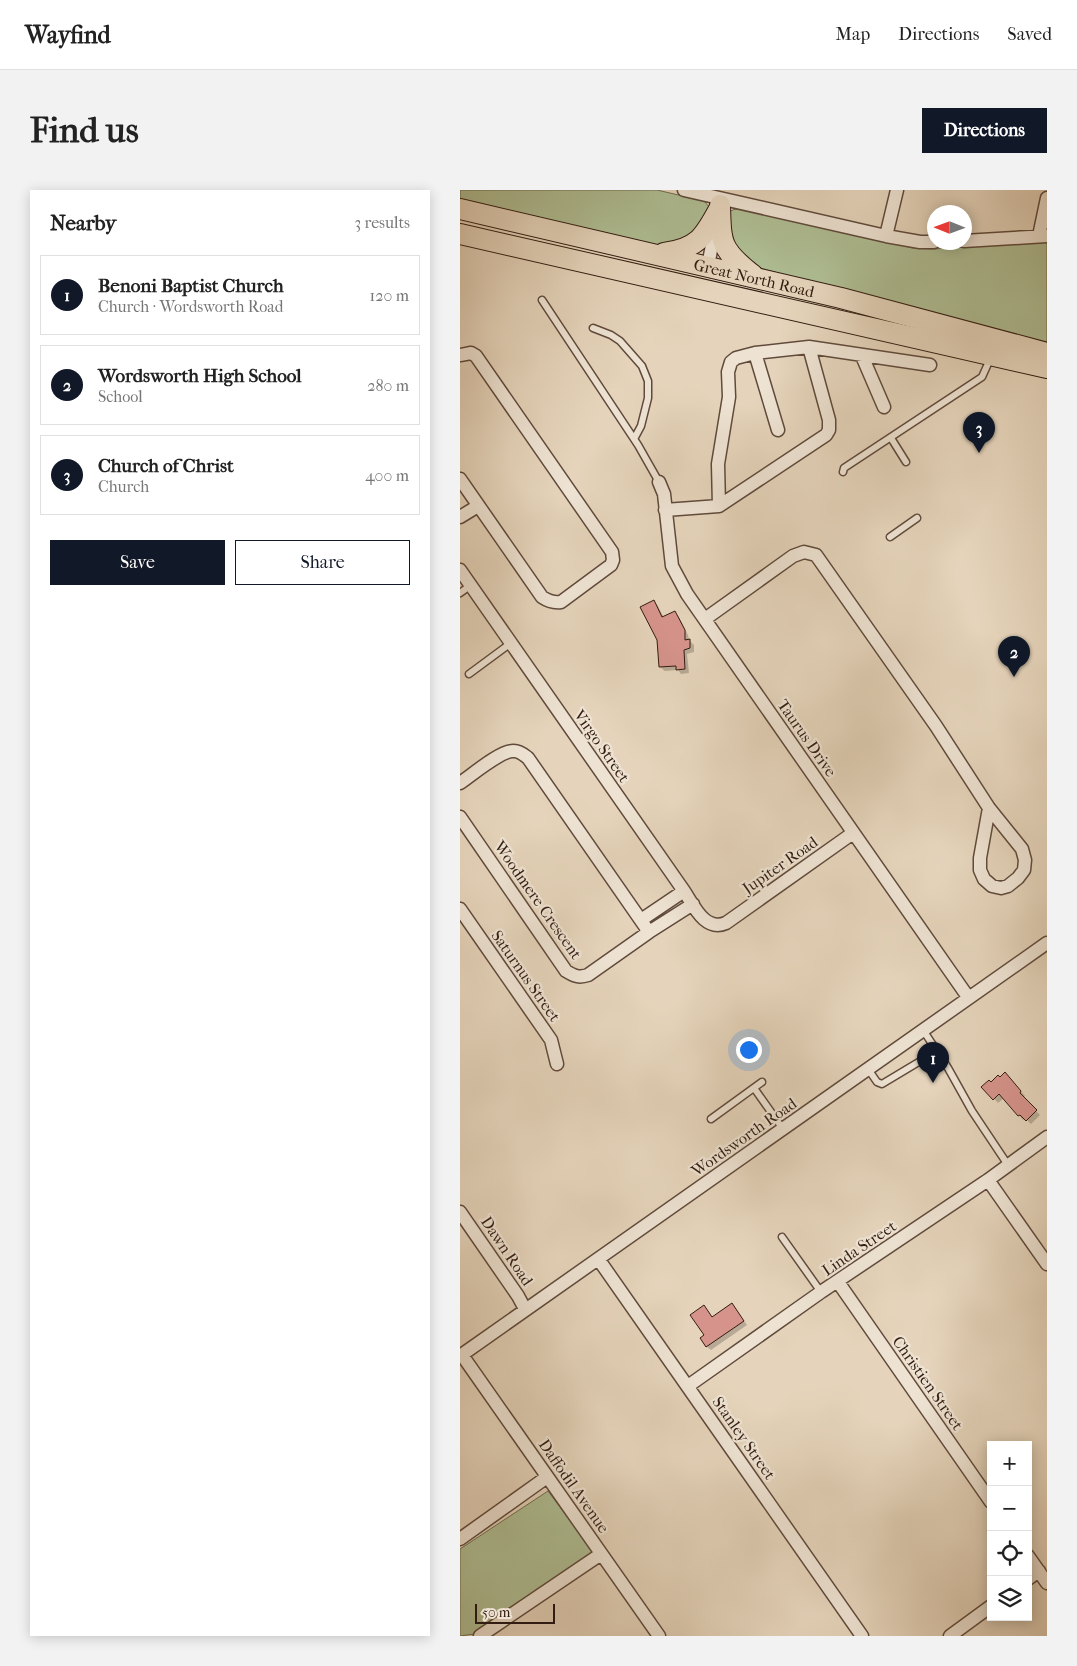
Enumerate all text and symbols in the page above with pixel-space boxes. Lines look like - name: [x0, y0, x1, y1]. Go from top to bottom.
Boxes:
- text: Wayfind: [25, 21, 111, 49]
- text: Map: [836, 24, 870, 45]
- text: Directions: [898, 24, 979, 45]
- text: Saved: [1007, 24, 1052, 45]
- button: Directions: [922, 108, 1047, 153]
- text: Find us: [30, 110, 139, 151]
- north arrow: [927, 205, 972, 250]
- text: Nearby: [50, 211, 116, 235]
- text: 3 results: [354, 213, 410, 232]
- street label: Great North Road: [692, 254, 816, 301]
- text: Benoni Baptist Church: [98, 275, 284, 297]
- text: 1: [64, 286, 70, 305]
- text: 120 m: [370, 286, 409, 305]
- text: Church · Wordsworth Road: [98, 297, 283, 316]
- text: Wordsworth High School: [98, 365, 302, 387]
- text: 2: [63, 376, 71, 395]
- text: 280 m: [367, 376, 409, 395]
- text: School: [98, 387, 143, 406]
- pin: 3: [963, 412, 995, 453]
- text: Church of Christ: [98, 455, 234, 477]
- text: 3: [64, 466, 70, 485]
- text: 400 m: [365, 466, 409, 485]
- text: Church: [98, 477, 149, 496]
- button: Save: [50, 540, 225, 585]
- button: Share: [235, 540, 410, 585]
- pin: 2: [998, 636, 1030, 677]
- street label: Taurus Drive: [773, 696, 841, 780]
- street label: Virgo Street: [570, 705, 634, 786]
- street label: Jupiter Road: [737, 832, 822, 899]
- street label: Woodmere Crescent: [490, 836, 586, 963]
- street label: Saturnus Street: [488, 927, 565, 1025]
- your location: [736, 1037, 762, 1063]
- pin: 1: [917, 1042, 949, 1083]
- street label: Wordsworth Road: [687, 1093, 800, 1181]
- street label: Dawn Road: [477, 1213, 537, 1290]
- street label: Linda Street: [818, 1216, 900, 1280]
- street label: Christien Street: [889, 1332, 968, 1434]
- street label: Stanley Street: [708, 1393, 780, 1483]
- street label: Daffodil Avenue: [535, 1435, 613, 1537]
- map controls: [987, 1441, 1032, 1621]
- button: +: [987, 1441, 1032, 1486]
- button: −: [987, 1486, 1032, 1531]
- button: locate: [987, 1531, 1032, 1576]
- button: layers: [987, 1576, 1032, 1621]
- scale bar: [475, 1601, 555, 1624]
- text: 50 m: [482, 1604, 510, 1621]

